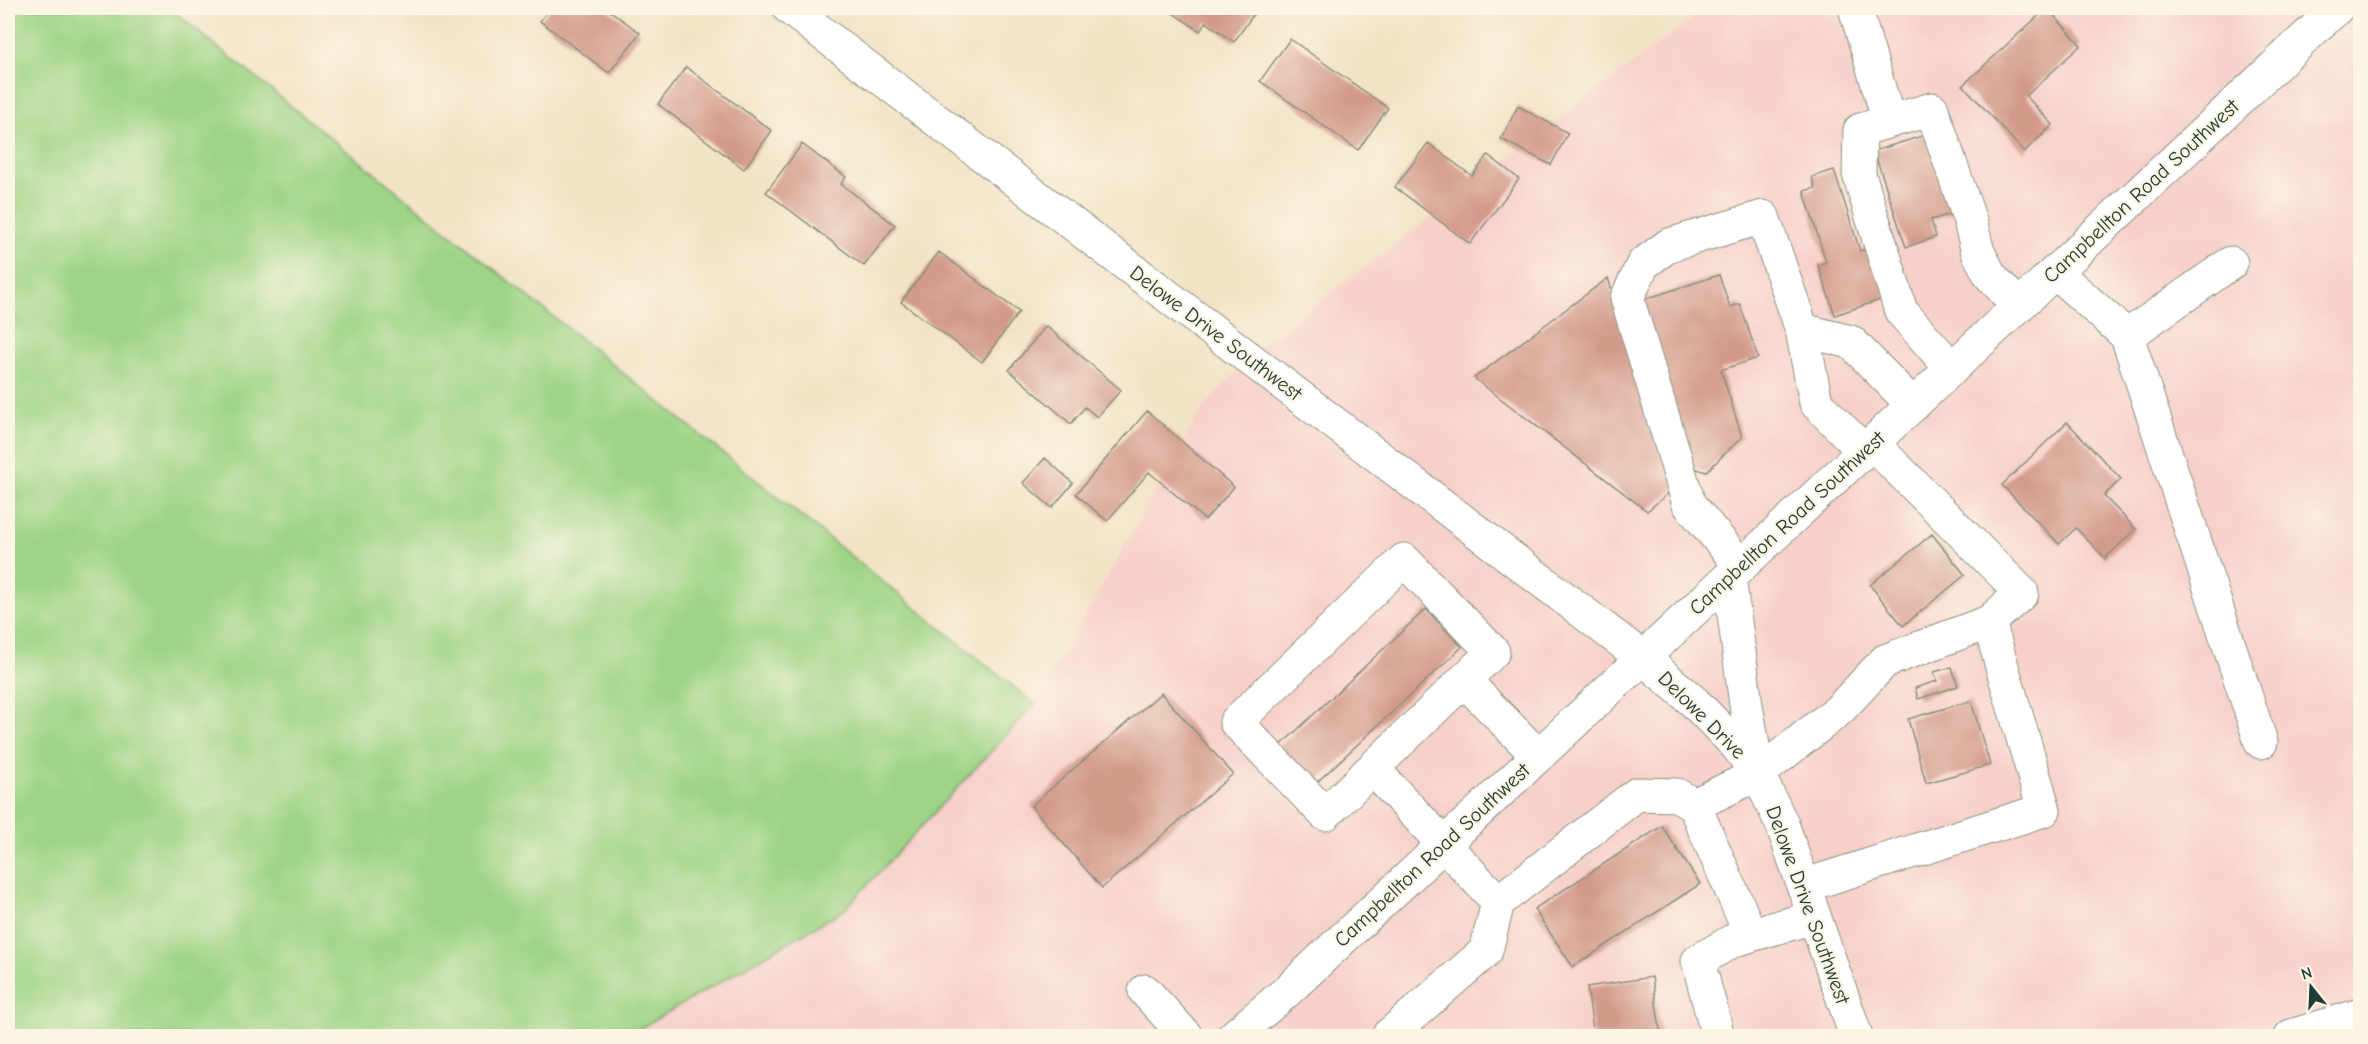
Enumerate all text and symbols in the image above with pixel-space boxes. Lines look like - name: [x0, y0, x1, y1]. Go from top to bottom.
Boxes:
- street label: Campbellton Road Southwest: [2038, 93, 2245, 288]
- street label: Delowe Drive Southwest: [1125, 260, 1308, 406]
- street label: Campbellton Road Southwest: [1684, 425, 1891, 620]
- street label: Delowe Drive: [1653, 666, 1751, 764]
- street label: Campbellton Road Southwest: [1329, 757, 1536, 952]
- street label: Delowe Drive Southwest: [1761, 803, 1855, 1008]
- north arrow: [2281, 957, 2341, 1017]
- text: N: [2299, 964, 2314, 984]

